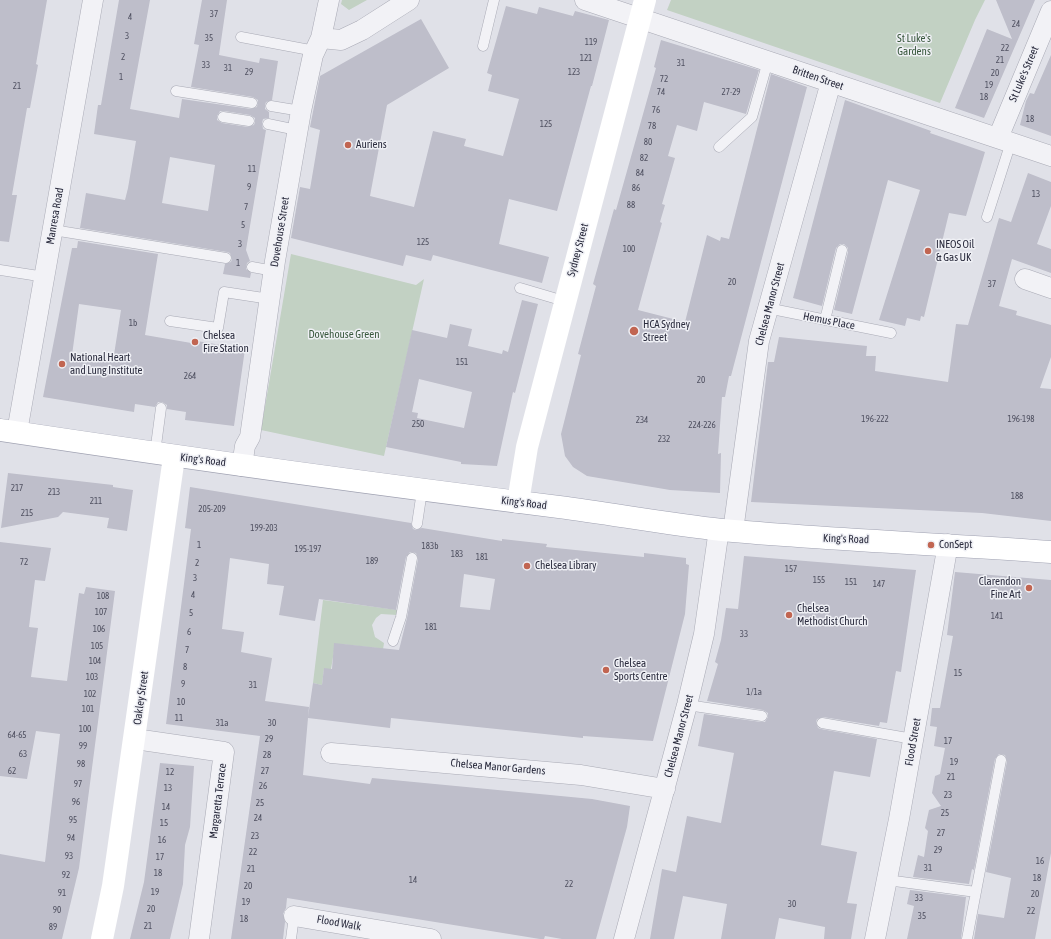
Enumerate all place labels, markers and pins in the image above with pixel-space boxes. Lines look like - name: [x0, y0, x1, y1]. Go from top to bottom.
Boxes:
- place label: Auriens: [356, 138, 387, 152]
- marker: Auriens: [343, 140, 353, 150]
- place label: INEOS Oil & Gas UK: [936, 238, 974, 264]
- marker: INEOS Oil & Gas UK: [923, 246, 933, 256]
- place label: HCA Sydney Street: [643, 318, 690, 344]
- marker: HCA Sydney Street: [628, 325, 640, 337]
- place label: Chelsea Fire Station: [203, 329, 249, 355]
- marker: Chelsea Fire Station: [190, 337, 200, 347]
- place label: National Heart and Lung Institute: [70, 351, 143, 377]
- marker: National Heart and Lung Institute: [57, 359, 67, 369]
- place label: ConSept: [939, 538, 972, 552]
- marker: ConSept: [926, 540, 936, 550]
- place label: Chelsea Library: [535, 559, 597, 573]
- marker: Chelsea Library: [522, 561, 532, 571]
- place label: Clarendon Fine Art: [979, 575, 1021, 601]
- marker: Clarendon Fine Art: [1024, 583, 1034, 593]
- place label: Chelsea Methodist Church: [797, 602, 868, 628]
- marker: Chelsea Methodist Church: [784, 610, 794, 620]
- place label: Chelsea Sports Centre: [614, 657, 667, 683]
- marker: Chelsea Sports Centre: [601, 665, 611, 675]

